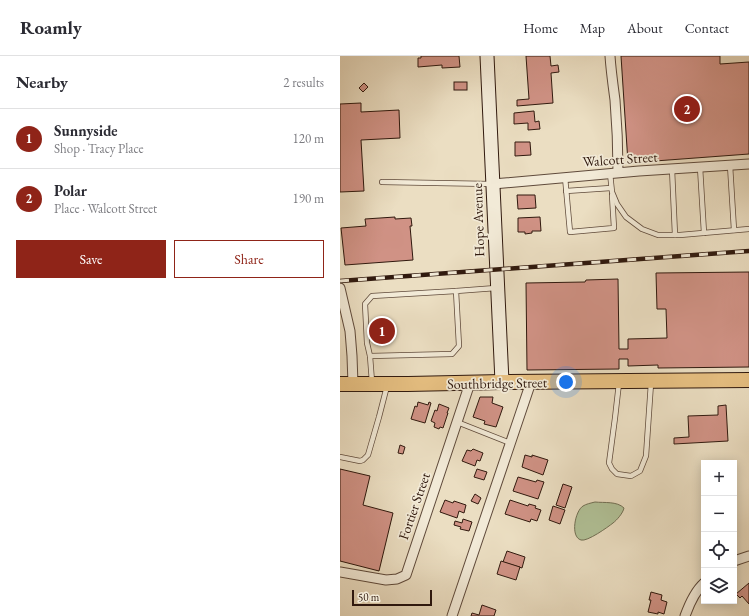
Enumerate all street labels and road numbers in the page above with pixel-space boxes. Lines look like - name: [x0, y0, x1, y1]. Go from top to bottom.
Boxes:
- street label: Walcott Street: [582, 147, 659, 171]
- street label: Hope Avenue: [468, 182, 488, 257]
- street label: Southbridge Street: [447, 373, 548, 393]
- street label: Fortier Street: [394, 469, 434, 542]

